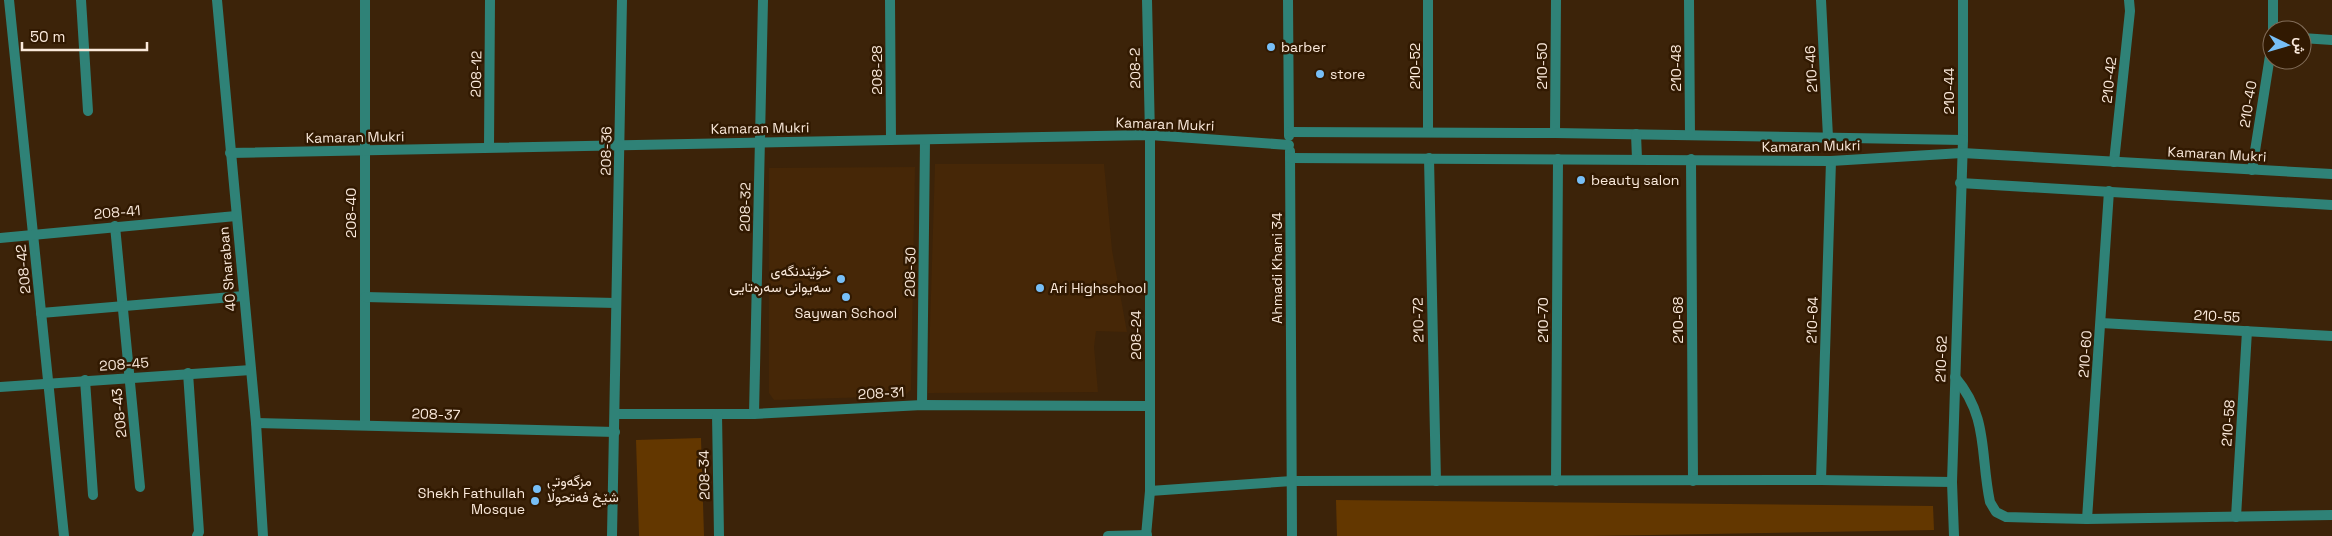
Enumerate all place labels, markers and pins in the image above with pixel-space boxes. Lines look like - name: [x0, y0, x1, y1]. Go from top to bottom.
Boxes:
- place label: barber: [1281, 38, 1326, 56]
- marker: barber: [1265, 41, 1277, 53]
- place label: store: [1330, 65, 1365, 83]
- marker: store: [1314, 68, 1326, 80]
- place label: beauty salon: [1591, 171, 1679, 189]
- marker: beauty salon: [1575, 174, 1587, 186]
- place label: خوێندنگەی سەیوانی سەرەتایی: [729, 262, 831, 296]
- marker: خوێندنگەی سەیوانی سەرەتایی: [835, 273, 847, 285]
- place label: Ari Highschool: [1050, 279, 1146, 297]
- marker: Ari Highschool: [1034, 282, 1046, 294]
- marker: Saywan School: [840, 291, 852, 303]
- place label: Saywan School: [795, 304, 897, 322]
- place label: مزگەوتی شێخ فەتحوڵا: [547, 472, 619, 508]
- marker: مزگەوتی شێخ فەتحوڵا: [531, 483, 543, 495]
- place label: Shekh Fathullah Mosque: [418, 484, 525, 518]
- marker: Shekh Fathullah Mosque: [529, 495, 541, 507]

